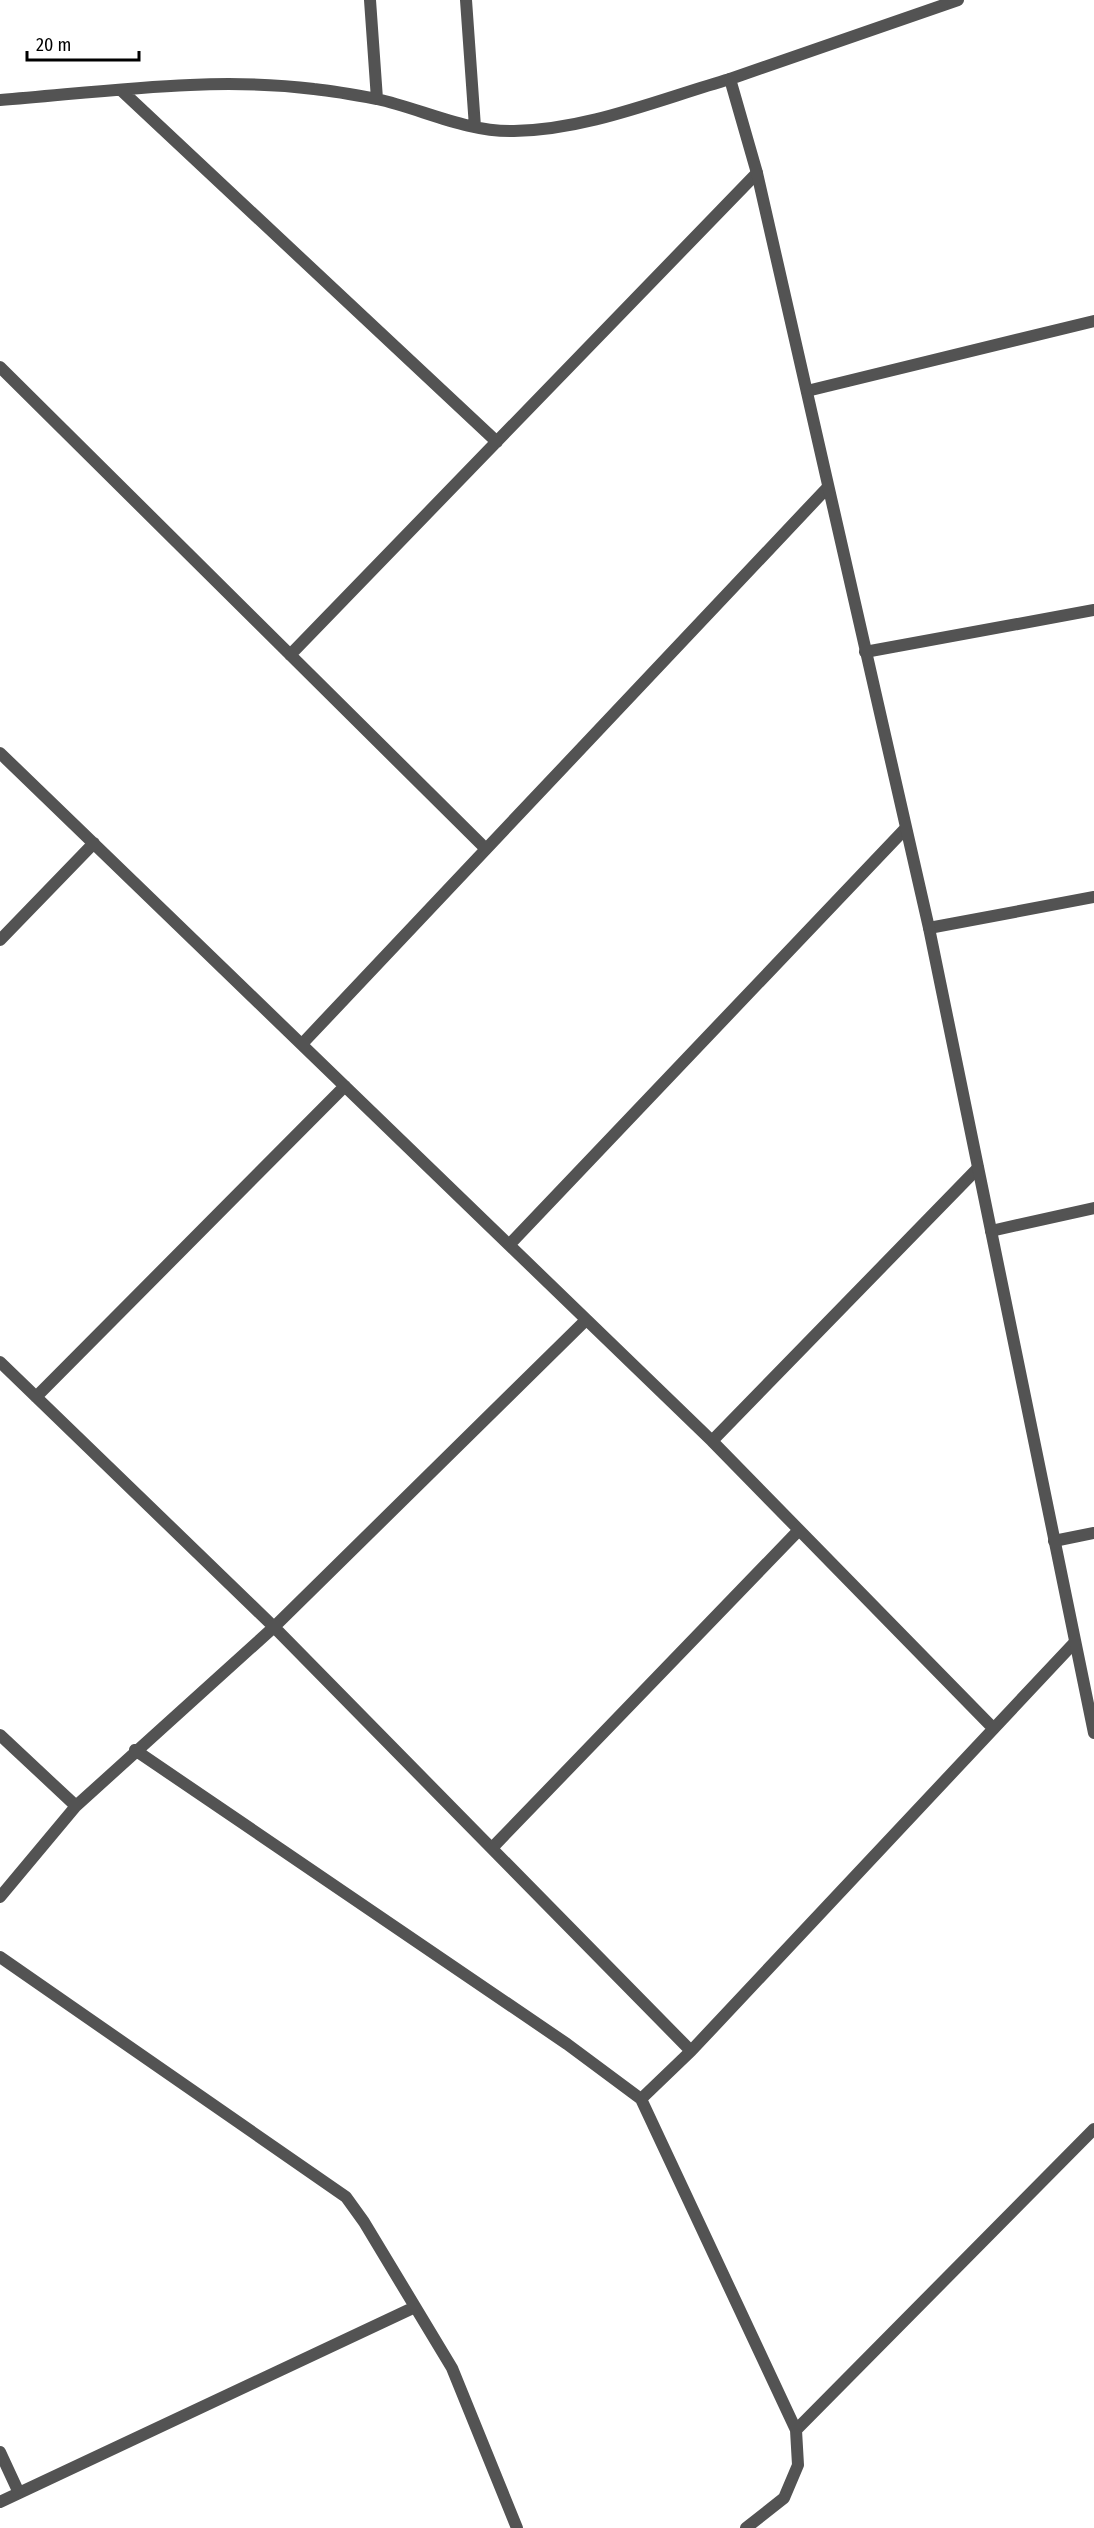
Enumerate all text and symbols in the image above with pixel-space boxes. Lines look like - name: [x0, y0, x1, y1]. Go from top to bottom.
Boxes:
- scale bar: [27, 24, 140, 62]
- text: 20 m: [36, 34, 71, 56]

